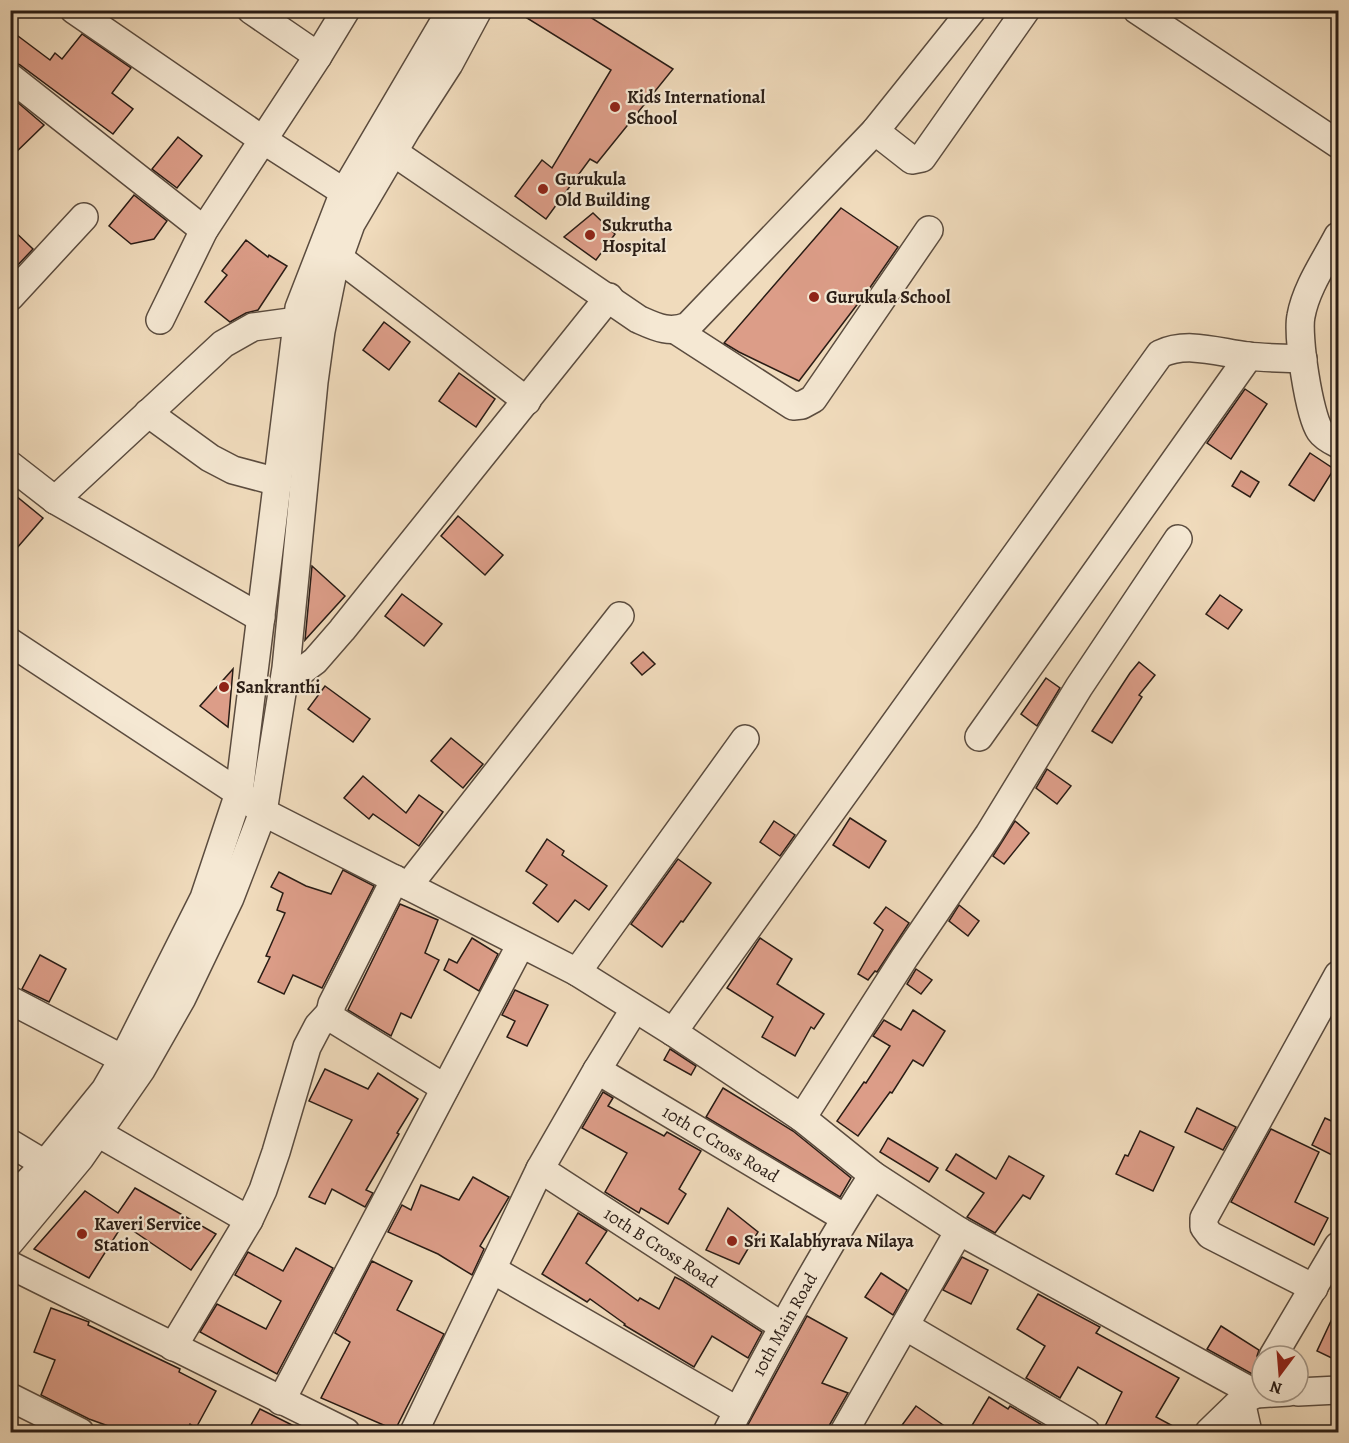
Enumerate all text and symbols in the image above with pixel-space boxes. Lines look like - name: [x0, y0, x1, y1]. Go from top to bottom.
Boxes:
- place label: Kids International School: [627, 85, 766, 130]
- marker: Kids International School: [608, 100, 622, 114]
- place label: Gurukula Old Building: [555, 167, 651, 212]
- marker: Gurukula Old Building: [536, 182, 550, 196]
- place label: Sukrutha Hospital: [602, 213, 673, 258]
- marker: Sukrutha Hospital: [583, 228, 597, 242]
- place label: Gurukula School: [826, 285, 951, 309]
- marker: Gurukula School: [807, 290, 821, 304]
- place label: Sankranthi: [236, 675, 321, 699]
- marker: Sankranthi: [217, 680, 231, 694]
- street label: 10th C Cross Road: [658, 1100, 784, 1188]
- street label: 10th B Cross Road: [599, 1202, 723, 1293]
- place label: Kaveri Service Station: [94, 1212, 201, 1257]
- marker: Kaveri Service Station: [75, 1227, 89, 1241]
- place label: Sri Kalabhyrava Nilaya: [744, 1229, 914, 1253]
- marker: Sri Kalabhyrava Nilaya: [725, 1234, 739, 1248]
- street label: 10th Main Road: [746, 1268, 823, 1380]
- north arrow: [1250, 1344, 1310, 1404]
- text: N: [1267, 1375, 1285, 1400]

